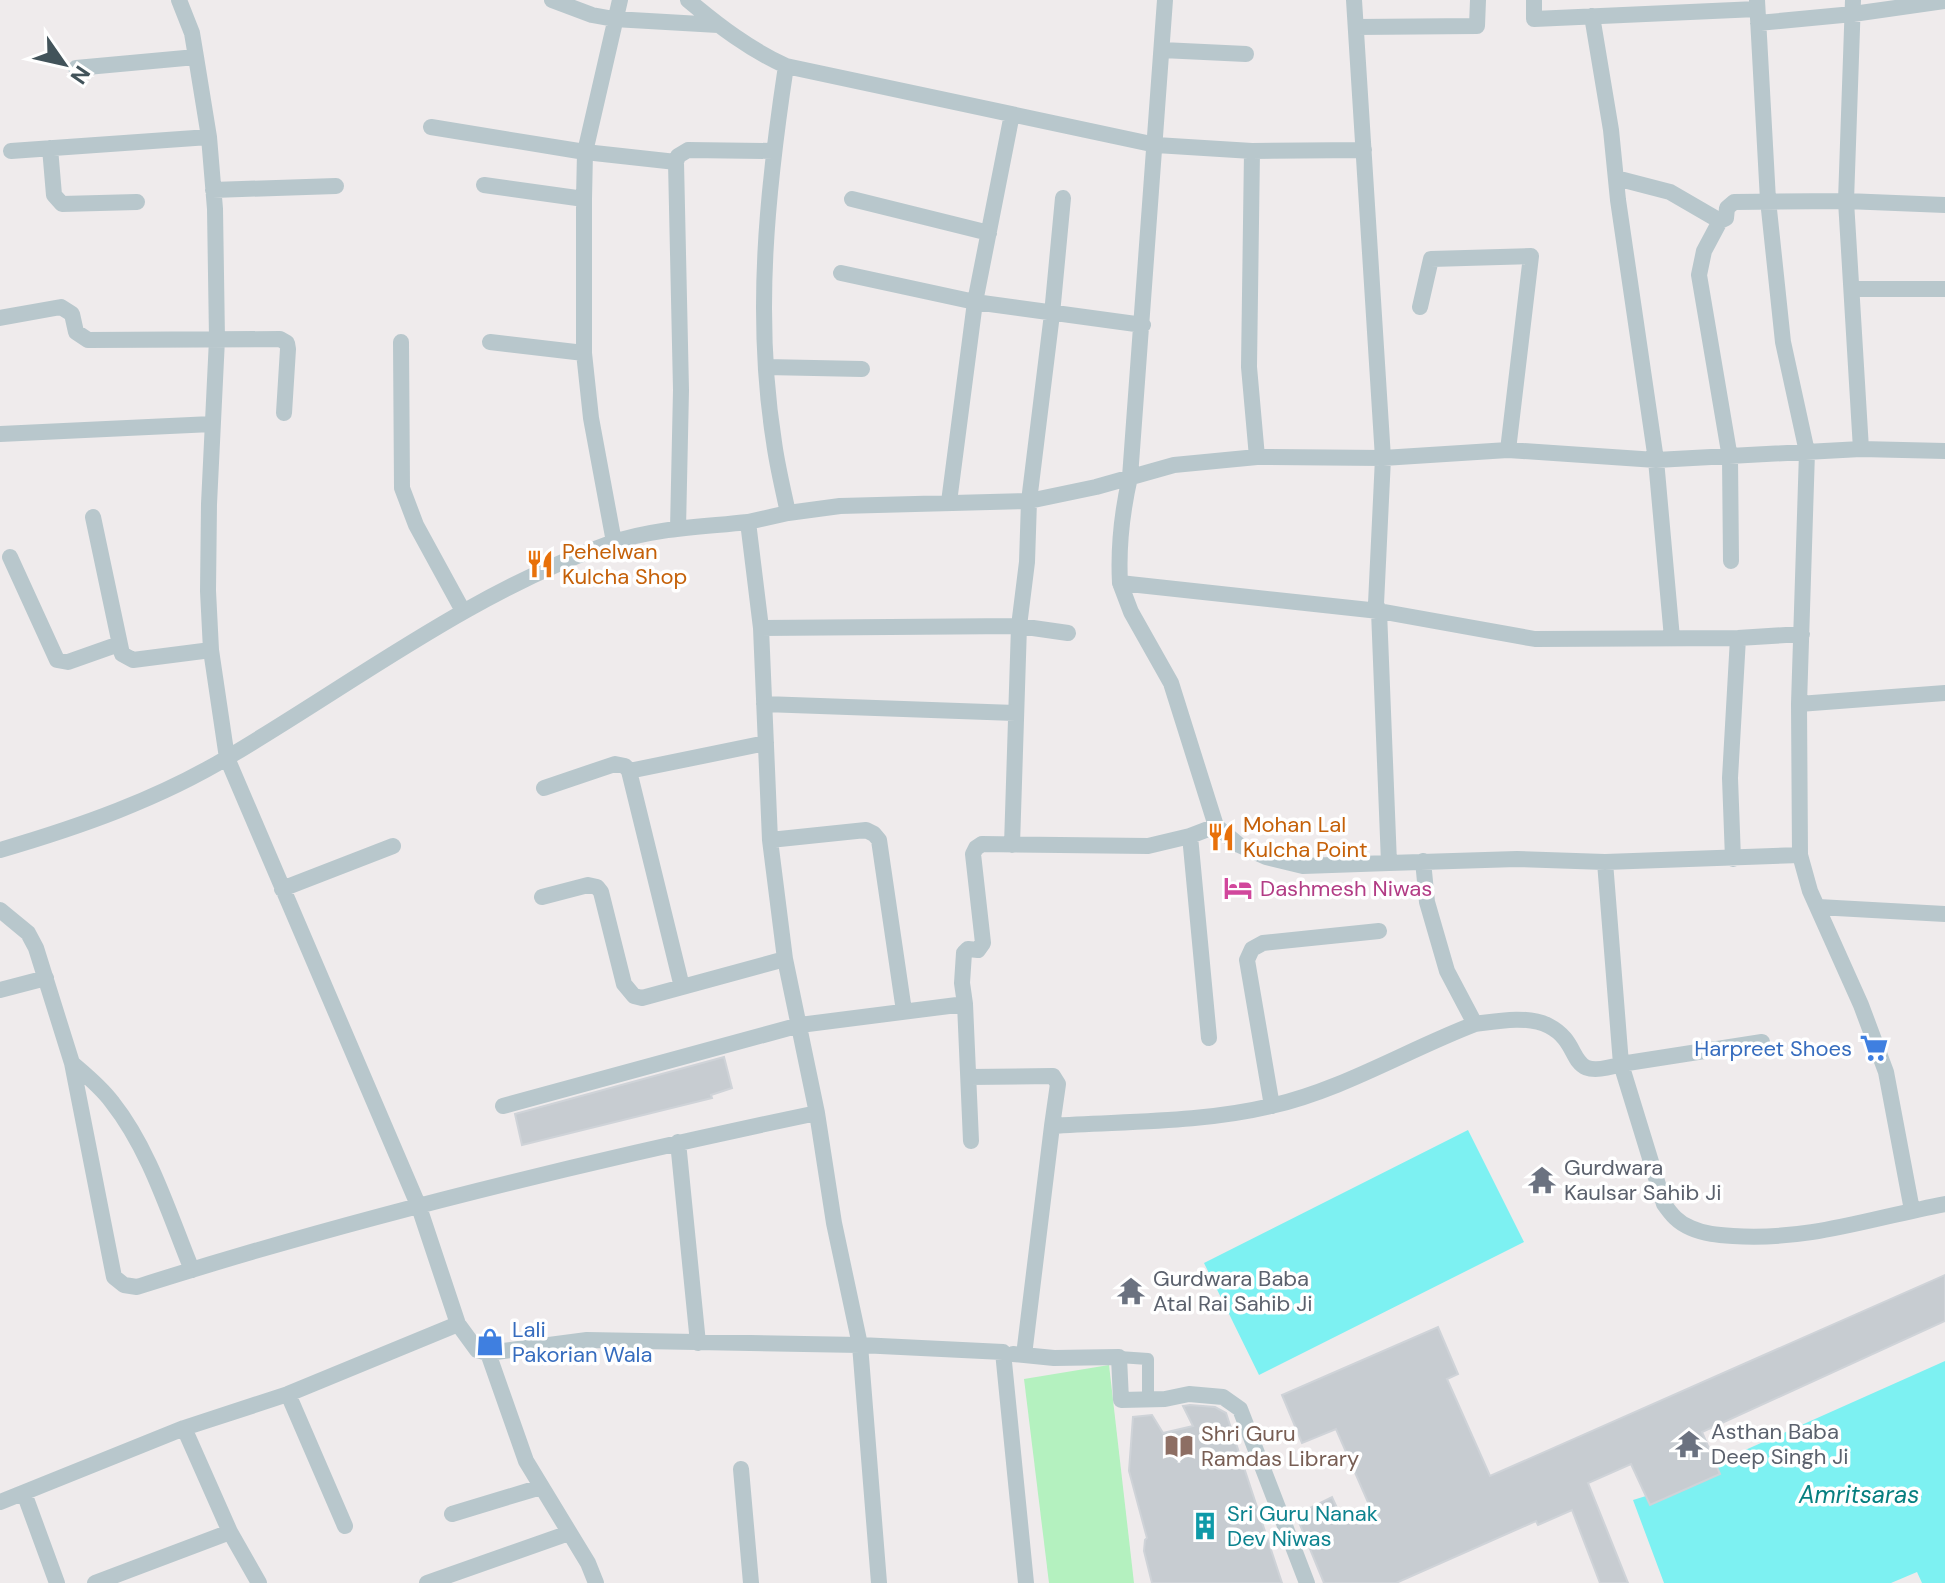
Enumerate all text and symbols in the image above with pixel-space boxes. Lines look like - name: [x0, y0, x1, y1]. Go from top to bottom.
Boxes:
- north arrow: [24, 24, 104, 104]
- text: N: [64, 60, 97, 90]
- place label: Pehelwan Kulcha Shop: [562, 537, 687, 591]
- restaurant icon: Pehelwan Kulcha Shop: [525, 549, 555, 579]
- place label: Mohan Lal Kulcha Point: [1243, 810, 1368, 864]
- restaurant icon: Mohan Lal Kulcha Point: [1206, 822, 1236, 852]
- hotel icon: Dashmesh Niwas: [1223, 873, 1253, 903]
- place label: Dashmesh Niwas: [1260, 874, 1432, 903]
- supermarket icon: Harpreet Shoes: [1859, 1033, 1889, 1063]
- place label: Harpreet Shoes: [1694, 1034, 1852, 1063]
- place label: Gurdwara Kaulsar Sahib Ji: [1564, 1153, 1721, 1207]
- temple icon: Gurdwara Kaulsar Sahib Ji: [1527, 1165, 1557, 1195]
- place label: Gurdwara Baba Atal Rai Sahib Ji: [1153, 1264, 1312, 1318]
- temple icon: Gurdwara Baba Atal Rai Sahib Ji: [1116, 1276, 1146, 1306]
- place label: Lali Pakorian Wala: [512, 1315, 653, 1369]
- shop icon: Lali Pakorian Wala: [475, 1327, 505, 1357]
- place label: Asthan Baba Deep Singh Ji: [1711, 1417, 1849, 1471]
- place label: Shri Guru Ramdas Library: [1201, 1419, 1359, 1473]
- temple icon: Asthan Baba Deep Singh Ji: [1674, 1429, 1704, 1459]
- library icon: Shri Guru Ramdas Library: [1164, 1431, 1194, 1461]
- water label: Amritsaras: [1798, 1479, 1919, 1510]
- place label: Sri Guru Nanak Dev Niwas: [1227, 1499, 1378, 1553]
- building icon: Sri Guru Nanak Dev Niwas: [1190, 1511, 1220, 1541]

